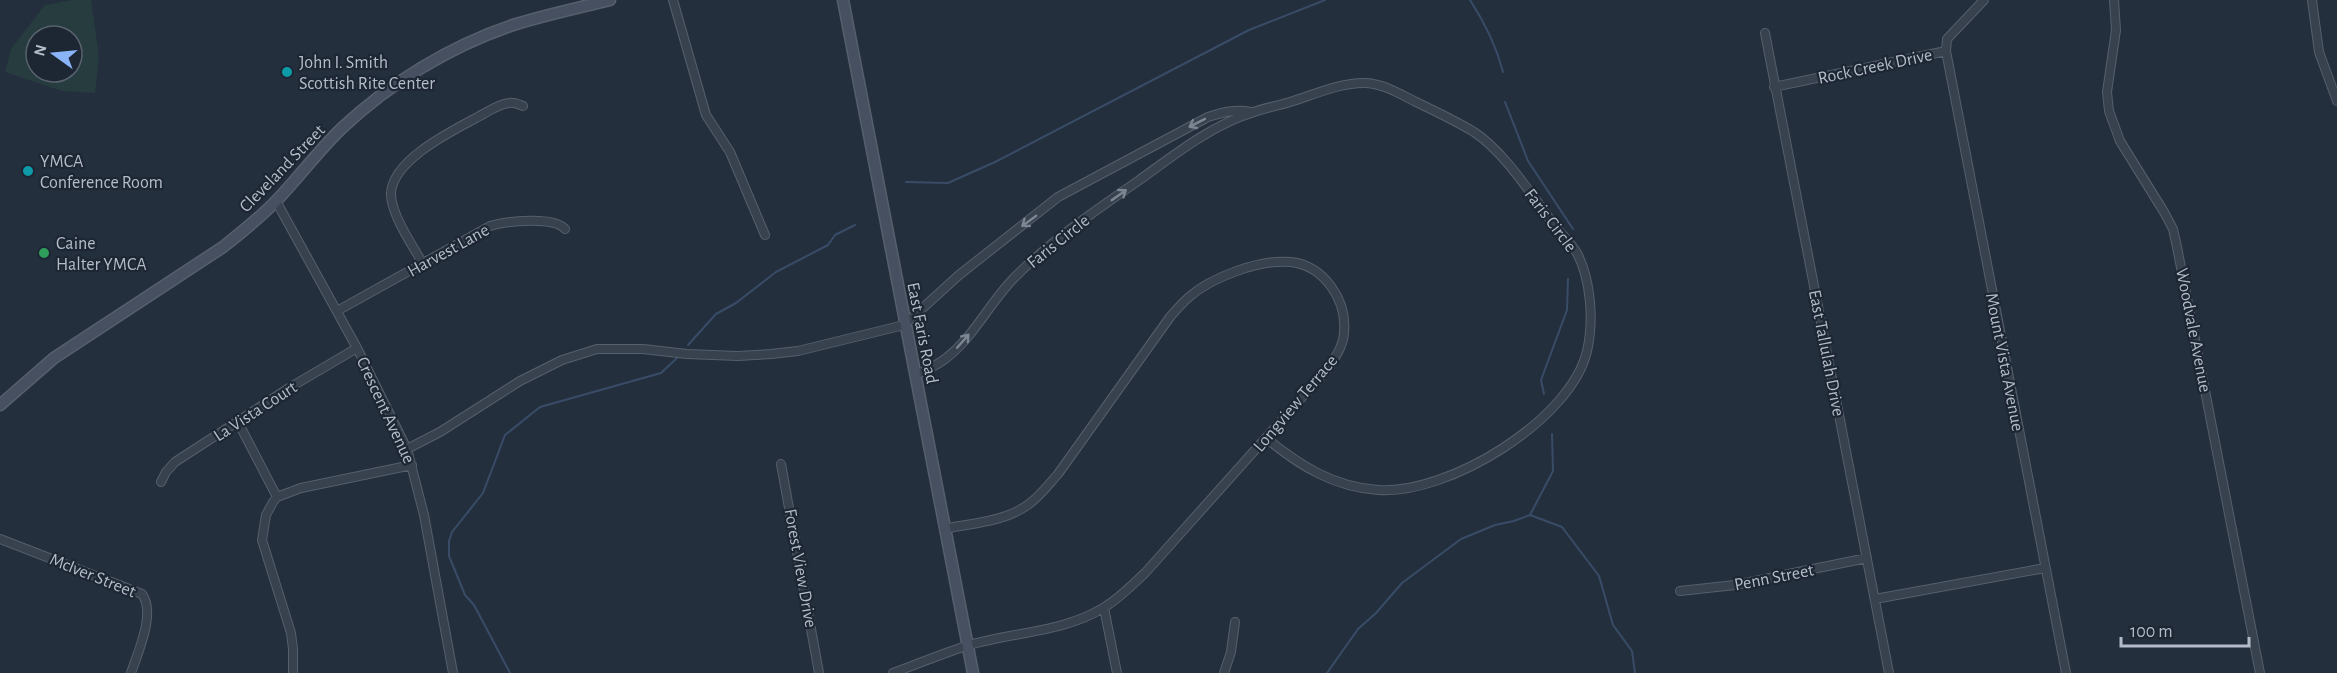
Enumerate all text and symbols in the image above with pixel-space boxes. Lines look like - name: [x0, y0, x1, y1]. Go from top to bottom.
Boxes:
- north arrow: [24, 24, 84, 84]
- text: N: [31, 43, 50, 58]
- street label: Rock Creek Drive: [1816, 46, 1934, 88]
- place label: John I. Smith Scottish Rite Center: [299, 54, 435, 93]
- marker: John I. Smith Scottish Rite Center: [280, 65, 294, 79]
- one-way arrow: [1189, 117, 1206, 129]
- street label: Cleveland Street: [237, 121, 329, 216]
- place label: YMCA Conference Room: [40, 153, 163, 192]
- marker: YMCA Conference Room: [21, 164, 35, 178]
- street label: Faris Circle: [1521, 185, 1580, 256]
- one-way arrow: [1110, 188, 1126, 201]
- street label: Faris Circle: [1024, 211, 1093, 272]
- one-way arrow: [1022, 215, 1038, 227]
- street label: Harvest Lane: [405, 221, 492, 281]
- place label: Caine Halter YMCA: [56, 235, 147, 274]
- marker: Caine Halter YMCA: [37, 246, 51, 260]
- street label: Woodvale Avenue: [2172, 267, 2214, 394]
- street label: East Faris Road: [903, 281, 941, 385]
- street label: East Tallulah Drive: [1805, 288, 1847, 418]
- street label: Mount Vista Avenue: [1982, 292, 2026, 433]
- one-way arrow: [956, 333, 969, 349]
- street label: Longview Terrace: [1250, 352, 1341, 455]
- street label: Crescent Avenue: [353, 354, 418, 467]
- street label: La Vista Court: [211, 378, 301, 445]
- street label: Forest View Drive: [781, 507, 819, 629]
- street label: McIver Street: [47, 550, 139, 601]
- street label: Penn Street: [1733, 561, 1816, 595]
- scale bar: [2121, 610, 2248, 648]
- text: 100 m: [2130, 623, 2173, 641]

